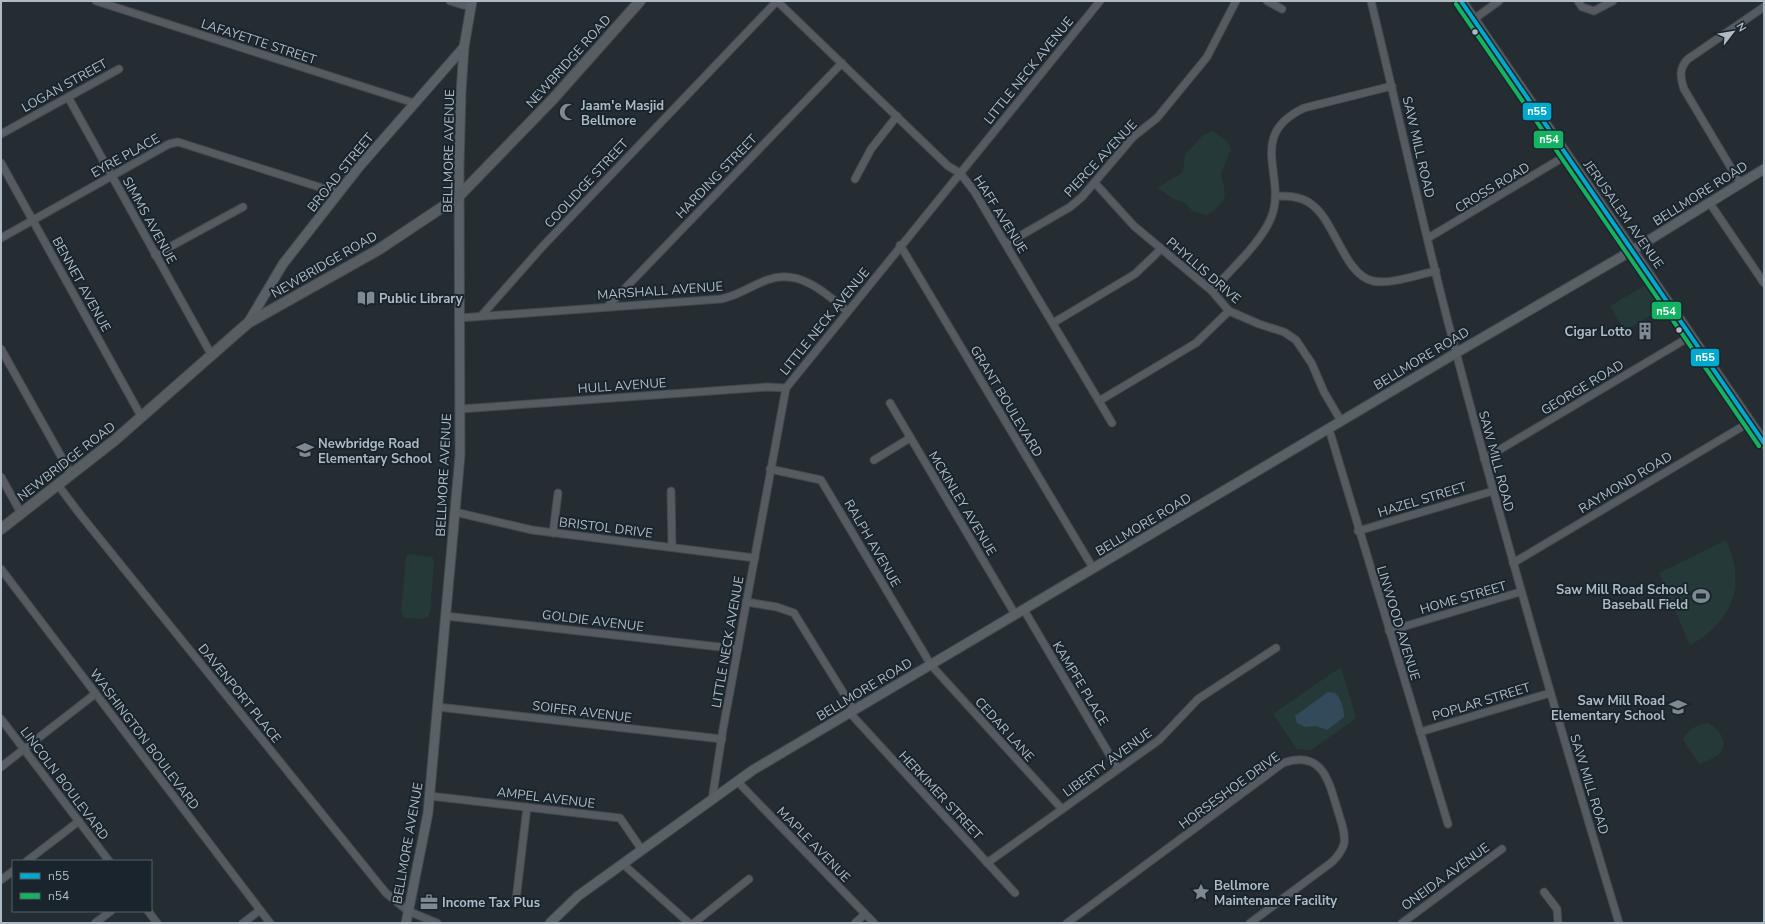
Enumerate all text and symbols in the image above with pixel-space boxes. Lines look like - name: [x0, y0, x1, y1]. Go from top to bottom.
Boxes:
- street label: NEWBRIDGE ROAD: [522, 11, 616, 112]
- north arrow: [1713, 12, 1753, 52]
- street label: LITTLE NECK AVENUE: [980, 13, 1078, 128]
- street label: LAFAYETTE STREET: [199, 15, 319, 69]
- text: N: [1733, 20, 1750, 34]
- unlabelled marker: [1470, 27, 1480, 37]
- street label: LOGAN STREET: [18, 55, 111, 117]
- street label: BELLMORE AVENUE: [439, 89, 459, 213]
- street label: SAW MILL ROAD: [1398, 95, 1438, 200]
- place label: Jaam'e Masjid Bellmore: [580, 97, 664, 130]
- mosque icon: Jaam'e Masjid Bellmore: [558, 102, 578, 122]
- line badge: n55: [1522, 102, 1552, 121]
- text: n55: [1527, 104, 1547, 119]
- street label: PIERCE AVENUE: [1060, 116, 1141, 201]
- street label: BROAD STREET: [303, 129, 378, 216]
- street label: EYRE PLACE: [88, 130, 163, 182]
- line badge: n54: [1533, 130, 1564, 149]
- street label: HARDING STREET: [672, 131, 762, 223]
- text: n54: [1539, 132, 1559, 147]
- street label: COOLIDGE STREET: [541, 135, 633, 232]
- street label: JERUSALEM AVENUE: [1578, 156, 1667, 272]
- street label: BELLMORE ROAD: [1650, 157, 1751, 230]
- street label: CROSS ROAD: [1452, 158, 1533, 217]
- street label: HAFF AVENUE: [969, 172, 1031, 257]
- street label: SIMMS AVENUE: [118, 174, 180, 267]
- street label: NEWBRIDGE ROAD: [268, 227, 381, 303]
- street label: PHYLLIS DRIVE: [1162, 233, 1244, 308]
- street label: BENNET AVENUE: [48, 234, 115, 335]
- street label: LITTLE NECK AVENUE: [776, 264, 874, 379]
- street label: MARSHALL AVENUE: [597, 278, 724, 304]
- library icon: Public Library: [356, 288, 376, 308]
- place label: Public Library: [379, 290, 463, 308]
- line badge: n54: [1651, 301, 1682, 320]
- text: n54: [1656, 304, 1676, 319]
- building icon: Cigar Lotto: [1635, 321, 1655, 341]
- street label: BELLMORE ROAD: [1370, 323, 1473, 395]
- place label: Cigar Lotto: [1565, 323, 1632, 341]
- unlabelled marker: [1674, 325, 1684, 335]
- street label: GRANT BOULEVARD: [966, 342, 1047, 461]
- line badge: n55: [1690, 348, 1720, 367]
- text: n55: [1695, 350, 1715, 365]
- street label: GEORGE ROAD: [1538, 356, 1627, 420]
- street label: HULL AVENUE: [577, 374, 667, 398]
- street label: SAW MILL ROAD: [1474, 409, 1518, 514]
- street label: BELLMORE AVENUE: [432, 413, 456, 537]
- street label: NEWBRIDGE ROAD: [14, 418, 119, 506]
- place label: Newbridge Road Elementary School: [318, 435, 433, 468]
- school or university icon: Newbridge Road Elementary School: [295, 440, 315, 460]
- street label: MCKINLEY AVENUE: [924, 448, 1000, 559]
- street label: RAYMOND ROAD: [1575, 448, 1676, 518]
- street label: HAZEL STREET: [1376, 478, 1469, 522]
- street label: BELLMORE ROAD: [1092, 489, 1195, 561]
- street label: RALPH AVENUE: [840, 496, 905, 591]
- street label: BRISTOL DRIVE: [558, 513, 654, 543]
- street label: LINWOOD AVENUE: [1372, 564, 1424, 683]
- street label: LITTLE NECK AVENUE: [708, 575, 748, 709]
- street label: HOME STREET: [1418, 577, 1509, 619]
- place label: Saw Mill Road School Baseball Field: [1556, 581, 1689, 614]
- sports icon: Saw Mill Road School Baseball Field: [1691, 586, 1711, 606]
- street label: GOLDIE AVENUE: [541, 606, 645, 636]
- street label: KAMPFE PLACE: [1048, 638, 1112, 729]
- street label: DAVENPORT PLACE: [194, 640, 285, 747]
- street label: BELLMORE ROAD: [813, 654, 916, 726]
- street label: WASHINGTON BOULEVARD: [85, 665, 203, 814]
- street label: POPLAR STREET: [1430, 678, 1533, 725]
- place label: Saw Mill Road Elementary School: [1551, 692, 1666, 725]
- street label: CEDAR LANE: [971, 694, 1038, 766]
- street label: SOIFER AVENUE: [531, 697, 633, 727]
- school or university icon: Saw Mill Road Elementary School: [1668, 697, 1688, 717]
- street label: LINCOLN BOULEVARD: [16, 723, 113, 844]
- street label: LIBERTY AVENUE: [1059, 724, 1156, 801]
- street label: SAW MILL ROAD: [1565, 732, 1613, 837]
- street label: HERKIMER STREET: [894, 747, 986, 844]
- street label: HORSESHOE DRIVE: [1175, 748, 1284, 834]
- street label: BELLMORE AVENUE: [388, 781, 428, 905]
- street label: AMPEL AVENUE: [496, 783, 596, 813]
- street label: MAPLE AVENUE: [773, 803, 854, 886]
- street label: ONEIDA AVENUE: [1398, 839, 1493, 915]
- legend: [12, 860, 152, 912]
- text: n55: [48, 868, 69, 884]
- place label: Bellmore Maintenance Facility: [1214, 877, 1337, 910]
- place icon: Bellmore Maintenance Facility: [1191, 882, 1211, 902]
- text: n54: [48, 888, 69, 904]
- office icon: Income Tax Plus: [419, 892, 439, 912]
- place label: Income Tax Plus: [442, 894, 540, 912]

